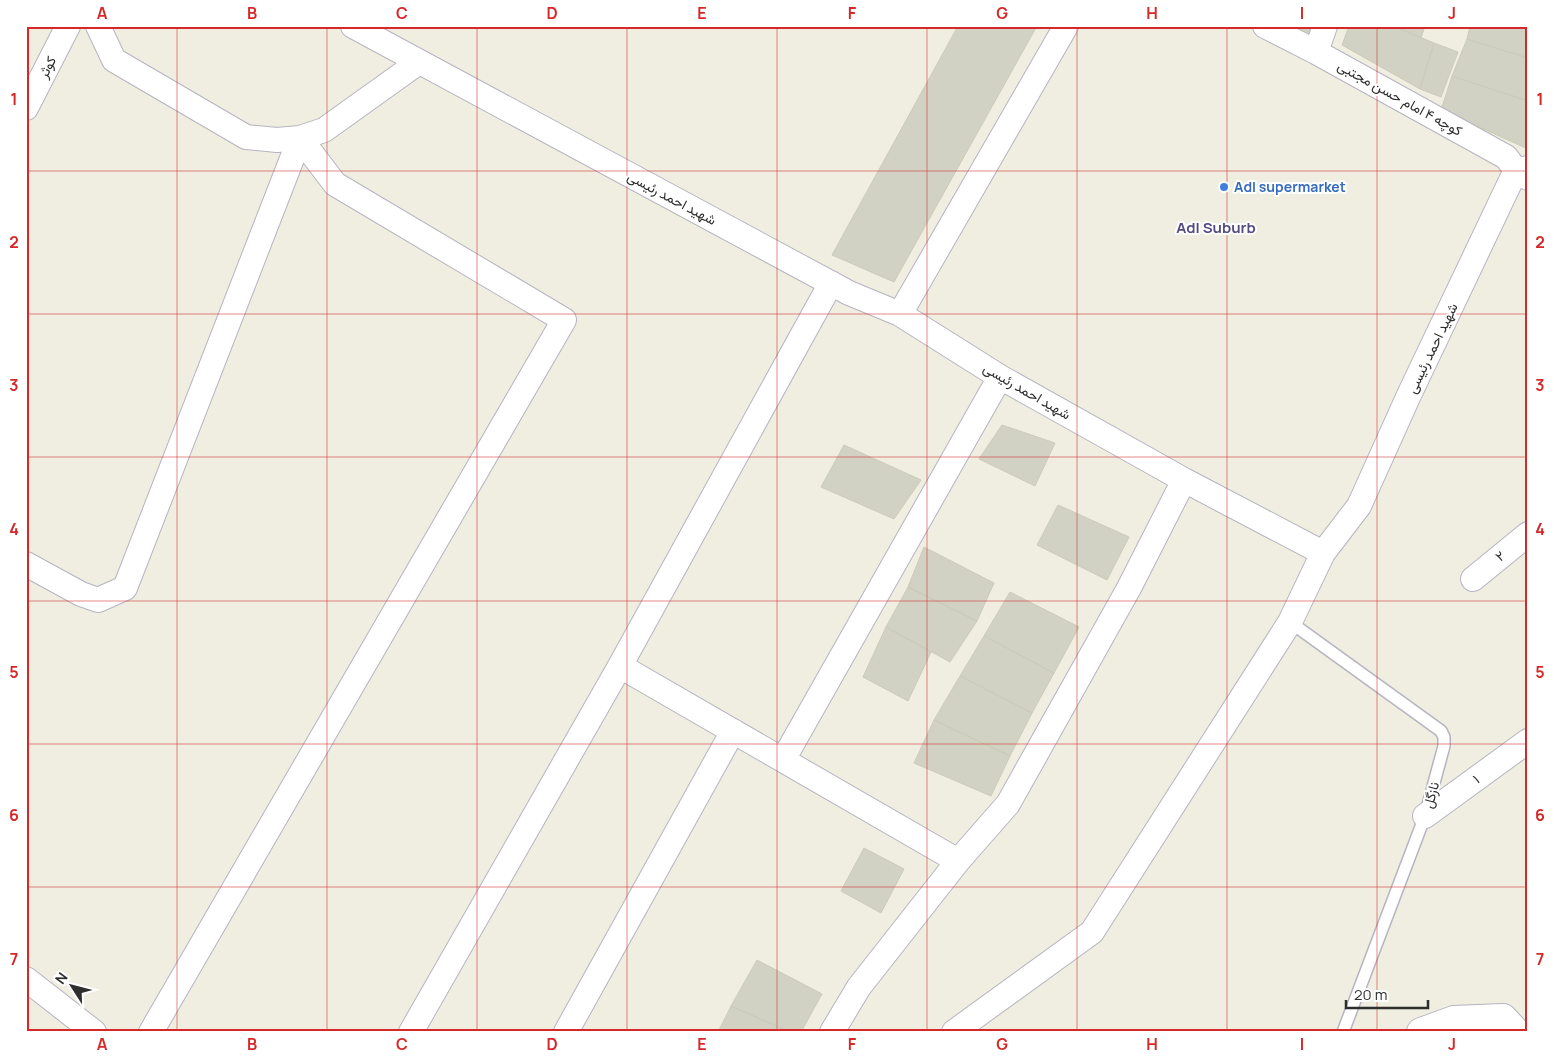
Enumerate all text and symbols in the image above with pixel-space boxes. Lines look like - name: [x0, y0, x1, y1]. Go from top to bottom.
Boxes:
- text: A: [97, 2, 108, 24]
- text: B: [247, 2, 257, 24]
- text: C: [396, 2, 408, 24]
- text: D: [546, 2, 558, 24]
- text: E: [697, 2, 707, 24]
- text: F: [848, 2, 857, 24]
- text: G: [996, 2, 1008, 24]
- text: H: [1146, 2, 1158, 24]
- text: I: [1300, 2, 1304, 24]
- text: J: [1448, 2, 1456, 24]
- street label: کوثر: [33, 53, 60, 82]
- street label: کوچه ۴ امام حسن مجتبی: [1334, 55, 1466, 141]
- text: 1: [10, 88, 18, 110]
- text: 1: [1536, 88, 1544, 110]
- street label: شهید احمد رئیسی: [624, 166, 720, 229]
- place label: Adl supermarket: [1234, 177, 1346, 196]
- marker: Adl supermarket: [1218, 181, 1230, 193]
- district label: Adl Suburb: [1176, 217, 1256, 238]
- text: 2: [9, 231, 19, 253]
- text: 2: [1535, 231, 1545, 253]
- street label: شهید احمد رئیسی: [1401, 299, 1462, 396]
- street label: شهید احمد رئیسی: [980, 358, 1075, 423]
- text: 3: [9, 374, 19, 396]
- text: 3: [1535, 374, 1545, 396]
- text: 4: [9, 518, 19, 540]
- text: 4: [1535, 518, 1545, 540]
- street label: ۲: [1491, 546, 1509, 565]
- text: 5: [9, 661, 19, 683]
- text: 5: [1535, 661, 1545, 683]
- street label: ۱: [1468, 770, 1483, 787]
- street label: نازگل: [1418, 779, 1443, 810]
- text: 6: [9, 804, 19, 826]
- text: 6: [1535, 804, 1545, 826]
- text: 7: [10, 948, 18, 970]
- text: 7: [1536, 948, 1544, 970]
- north arrow: [48, 960, 98, 1010]
- text: N: [50, 968, 72, 988]
- scale bar: [1346, 978, 1429, 1010]
- text: 20 m: [1354, 984, 1387, 1005]
- text: A: [97, 1033, 108, 1055]
- text: B: [247, 1033, 257, 1055]
- text: C: [396, 1033, 408, 1055]
- text: D: [546, 1033, 558, 1055]
- text: E: [697, 1033, 707, 1055]
- text: F: [848, 1033, 857, 1055]
- text: G: [996, 1033, 1008, 1055]
- text: H: [1146, 1033, 1158, 1055]
- text: I: [1300, 1033, 1304, 1055]
- text: J: [1448, 1033, 1456, 1055]

